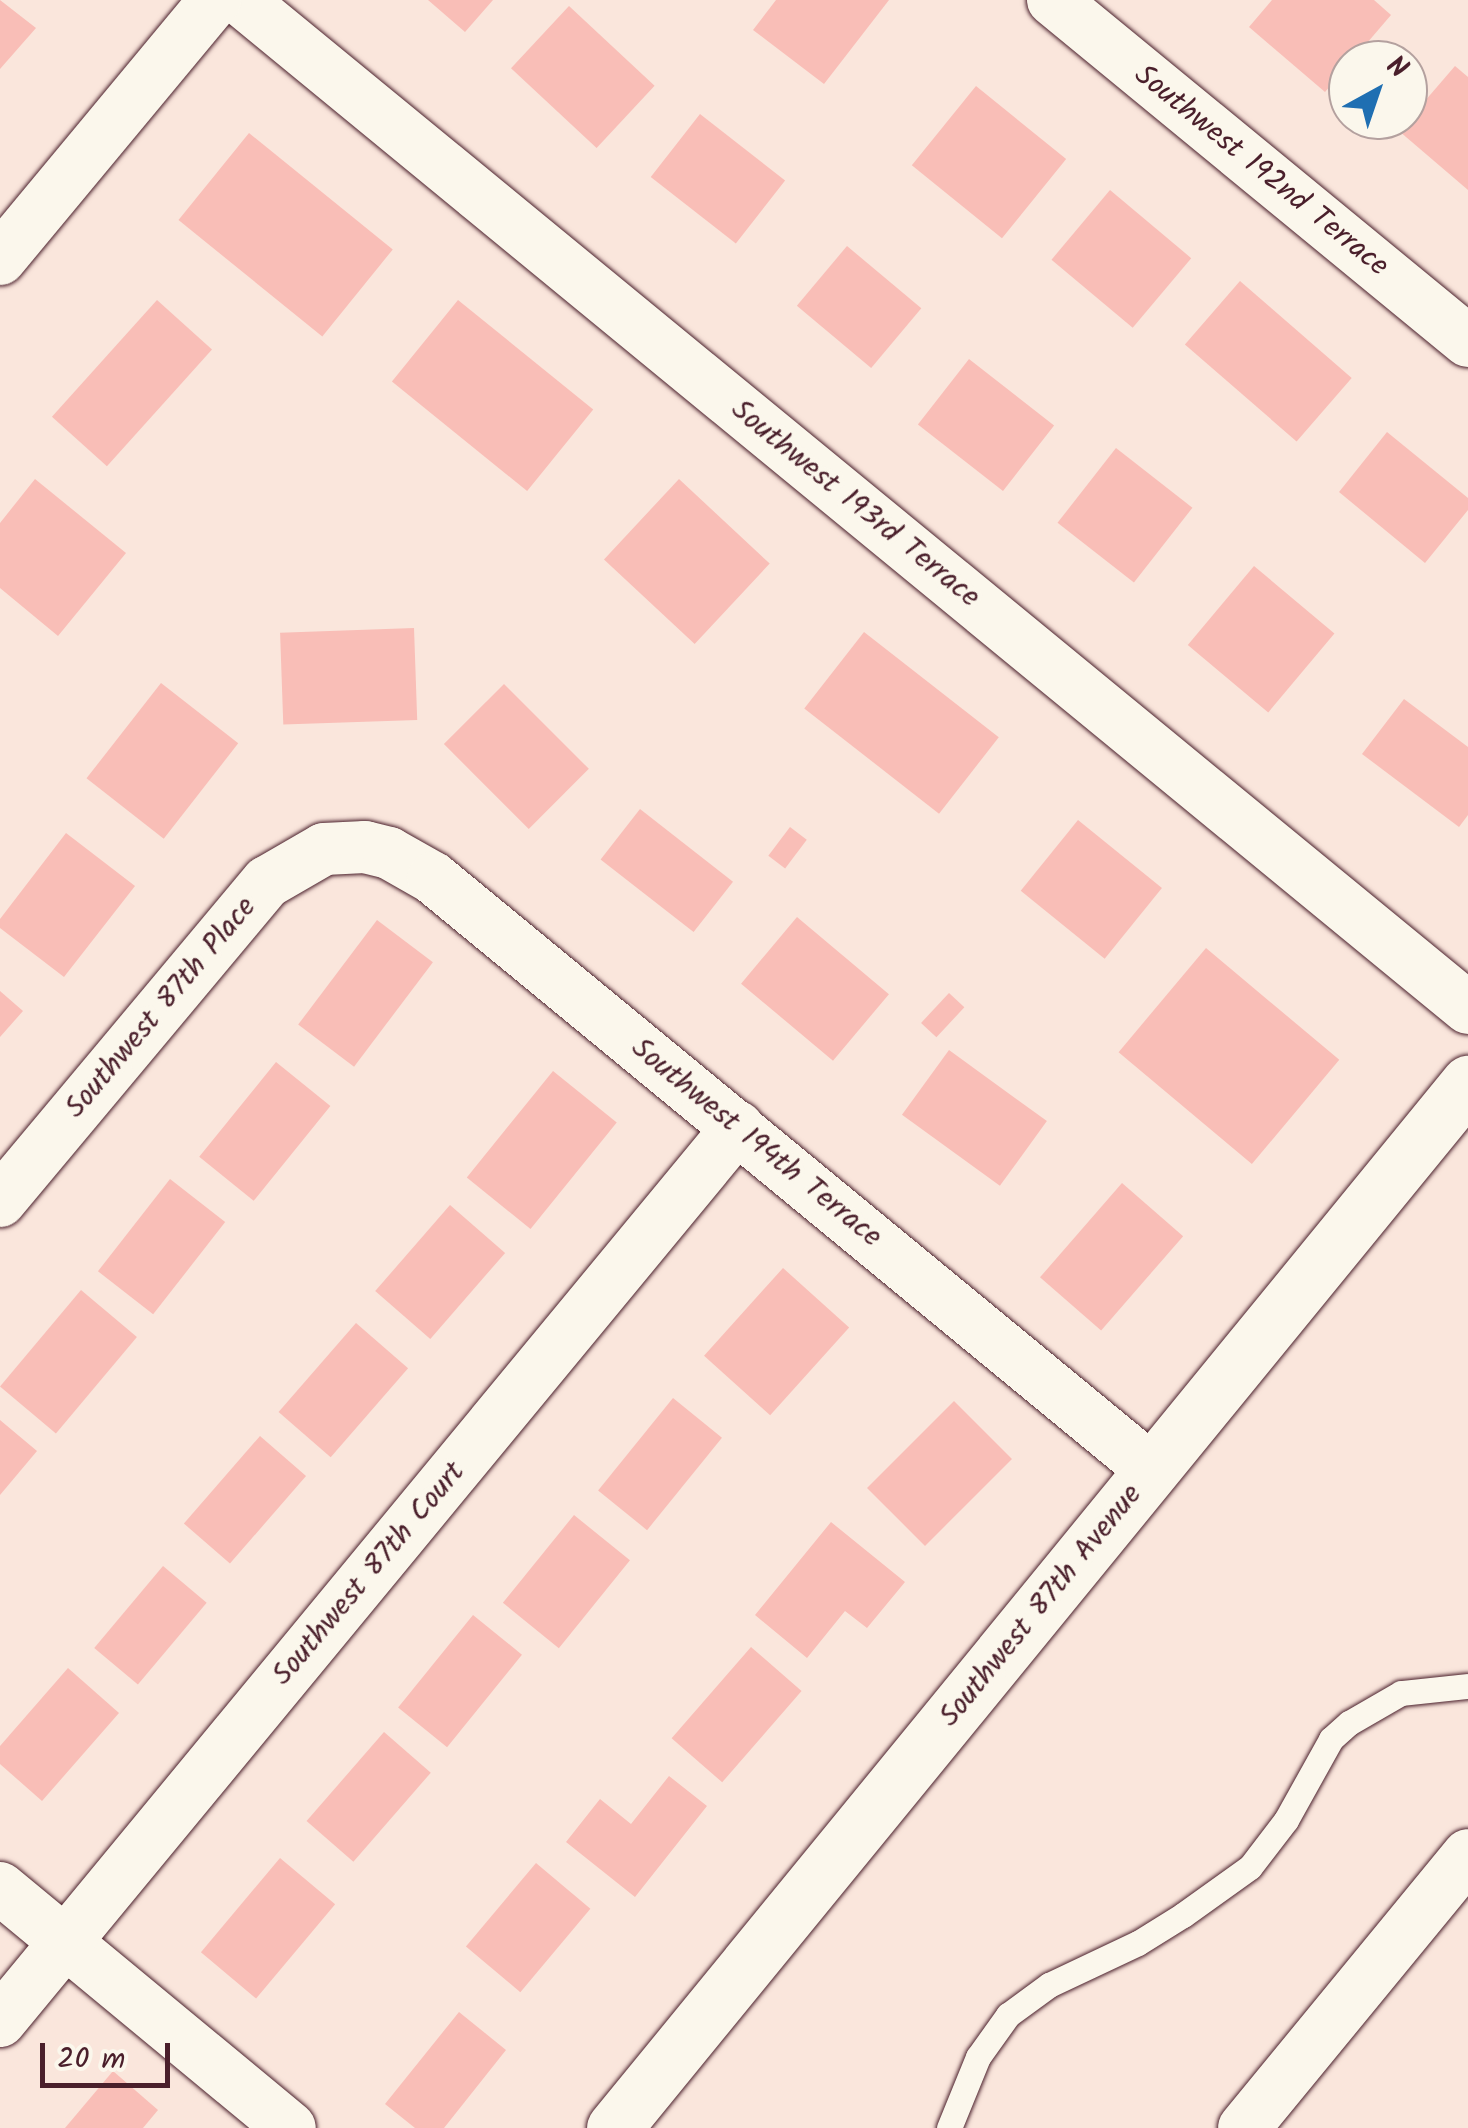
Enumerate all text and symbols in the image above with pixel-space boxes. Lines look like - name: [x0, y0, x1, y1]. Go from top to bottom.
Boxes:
- north arrow: [1328, 40, 1428, 140]
- text: N: [1375, 45, 1418, 91]
- street label: Southwest 192nd Terrace: [1127, 57, 1395, 285]
- street label: Southwest 193rd Terrace: [723, 392, 987, 616]
- street label: Southwest 87th Place: [58, 890, 264, 1126]
- street label: Southwest 194th Terrace: [623, 1031, 889, 1255]
- street label: Southwest 87th Court: [265, 1455, 473, 1693]
- street label: Southwest 87th Avenue: [932, 1477, 1150, 1735]
- scale bar: [45, 2023, 175, 2085]
- text: 20 m: [57, 2036, 125, 2084]

